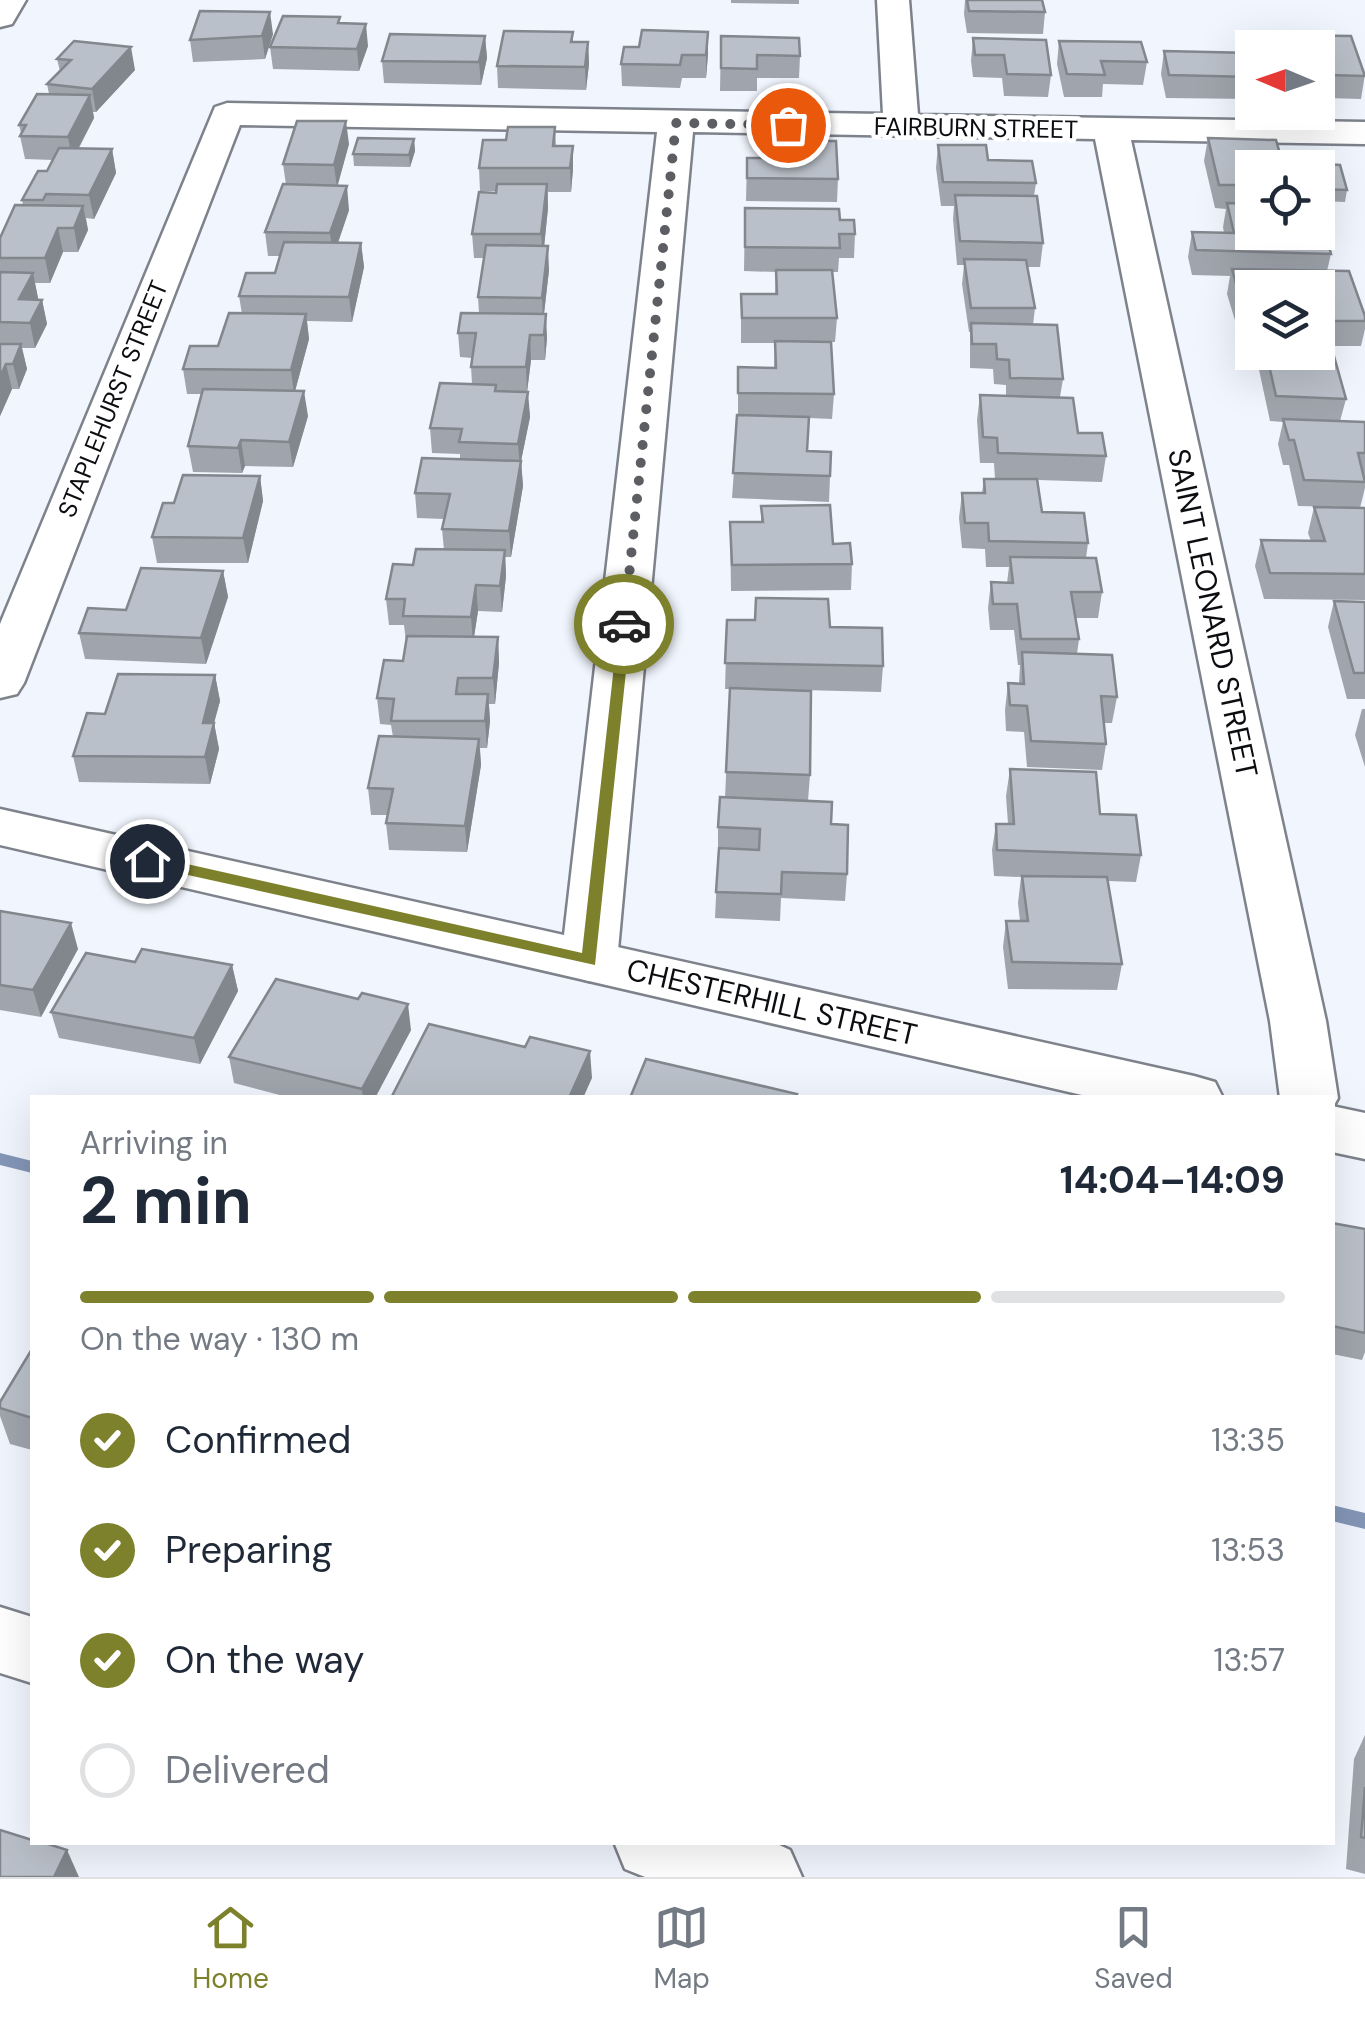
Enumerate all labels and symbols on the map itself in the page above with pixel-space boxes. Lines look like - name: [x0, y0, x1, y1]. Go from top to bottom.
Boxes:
- north arrow: [1235, 30, 1335, 130]
- pin: [746, 83, 831, 168]
- street label: FAIRBURN STREET: [874, 110, 1078, 146]
- street label: STAPLEHURST STREET: [50, 276, 176, 522]
- street label: SAINT LEONARD STREET: [1159, 445, 1267, 781]
- courier: [574, 574, 674, 674]
- pin: [105, 819, 190, 904]
- street label: CHESTERHILL STREET: [623, 950, 921, 1054]

